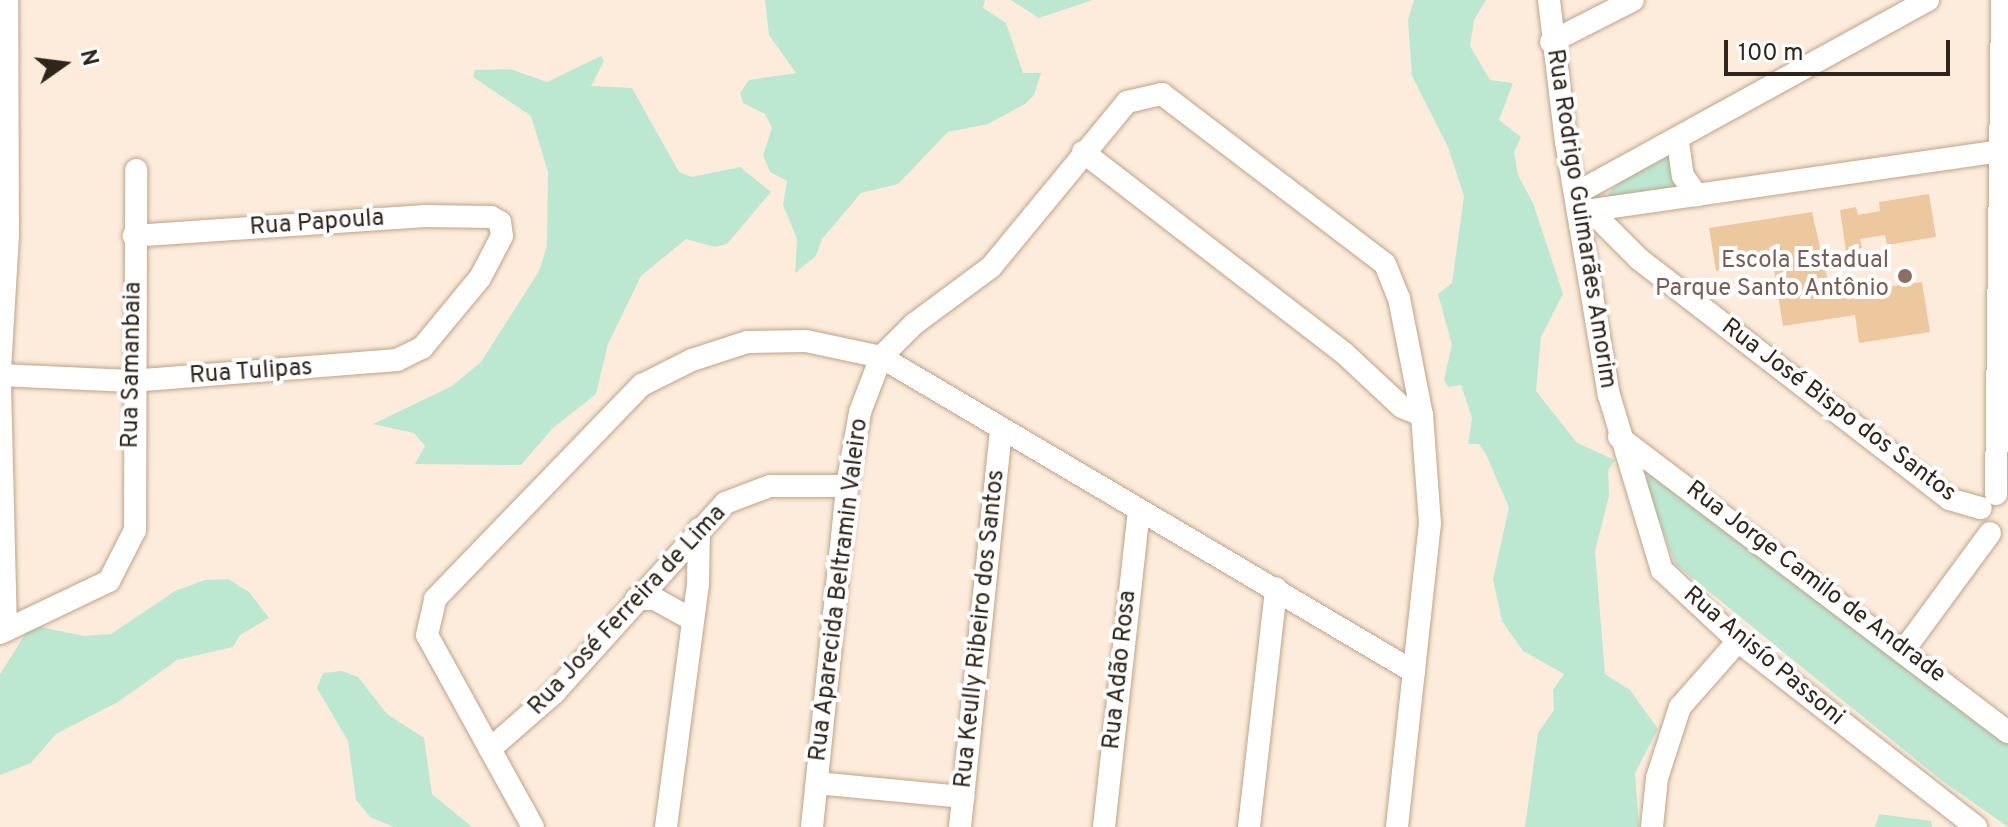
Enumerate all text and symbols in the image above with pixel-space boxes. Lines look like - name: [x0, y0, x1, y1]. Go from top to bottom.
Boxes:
- north arrow: [24, 24, 104, 104]
- scale bar: [1728, 24, 1954, 74]
- text: 100 m: [1738, 39, 1804, 69]
- text: N: [73, 47, 103, 69]
- street label: Rua Rodrigo Guimarães Amorim: [1539, 47, 1621, 391]
- street label: Rua Papoula: [249, 205, 385, 243]
- place label: Escola Estadual Parque Santo Antônio: [1654, 248, 1889, 304]
- marker: Escola Estadual Parque Santo Antônio: [1896, 267, 1914, 285]
- street label: Rua Samanbaia: [117, 281, 149, 449]
- street label: Rua José Bispo dos Santos: [1715, 313, 1961, 509]
- street label: Rua Tulipas: [188, 354, 314, 392]
- street label: Rua Aparecida Beltramin Valeiro: [805, 416, 875, 764]
- street label: Rua Keully Ribeiro dos Santos: [950, 468, 1012, 790]
- street label: Rua Jorge Camilo de Andrade: [1679, 476, 1951, 690]
- street label: Rua José Ferreira de Lima: [523, 500, 733, 722]
- street label: Rua Anisío Passoni: [1676, 581, 1850, 733]
- street label: Rua Adão Rosa: [1098, 588, 1144, 752]

